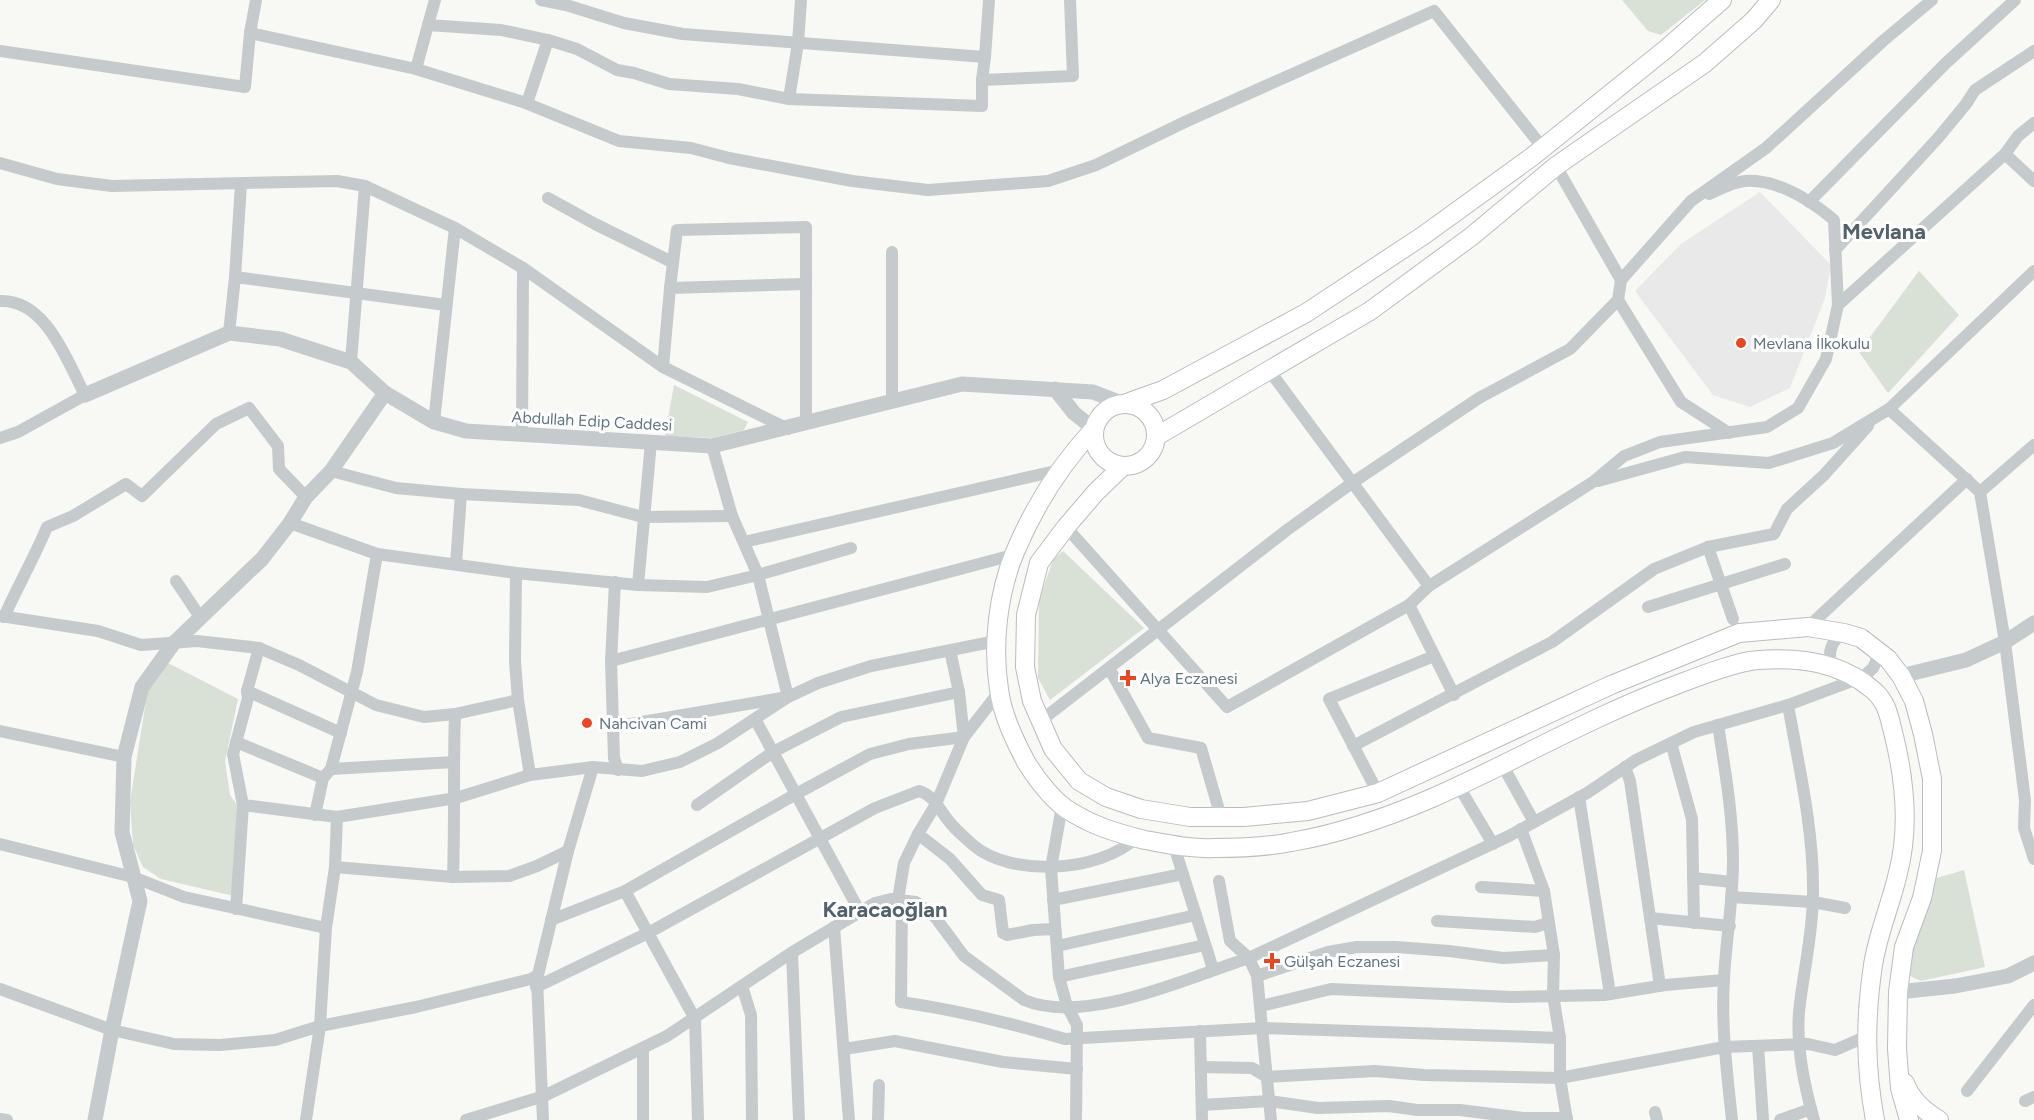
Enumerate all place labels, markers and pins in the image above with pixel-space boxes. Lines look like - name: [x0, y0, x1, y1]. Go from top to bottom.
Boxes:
- place label: Mevlana İlkokulu: [1753, 334, 1870, 353]
- marker: Mevlana İlkokulu: [1734, 336, 1748, 350]
- place label: Alya Eczanesi: [1140, 669, 1238, 688]
- marker: Alya Eczanesi: [1121, 671, 1135, 685]
- place label: Nahcivan Cami: [599, 714, 707, 733]
- marker: Nahcivan Cami: [580, 716, 594, 730]
- place label: Gülşah Eczanesi: [1284, 952, 1400, 971]
- marker: Gülşah Eczanesi: [1265, 954, 1279, 968]

